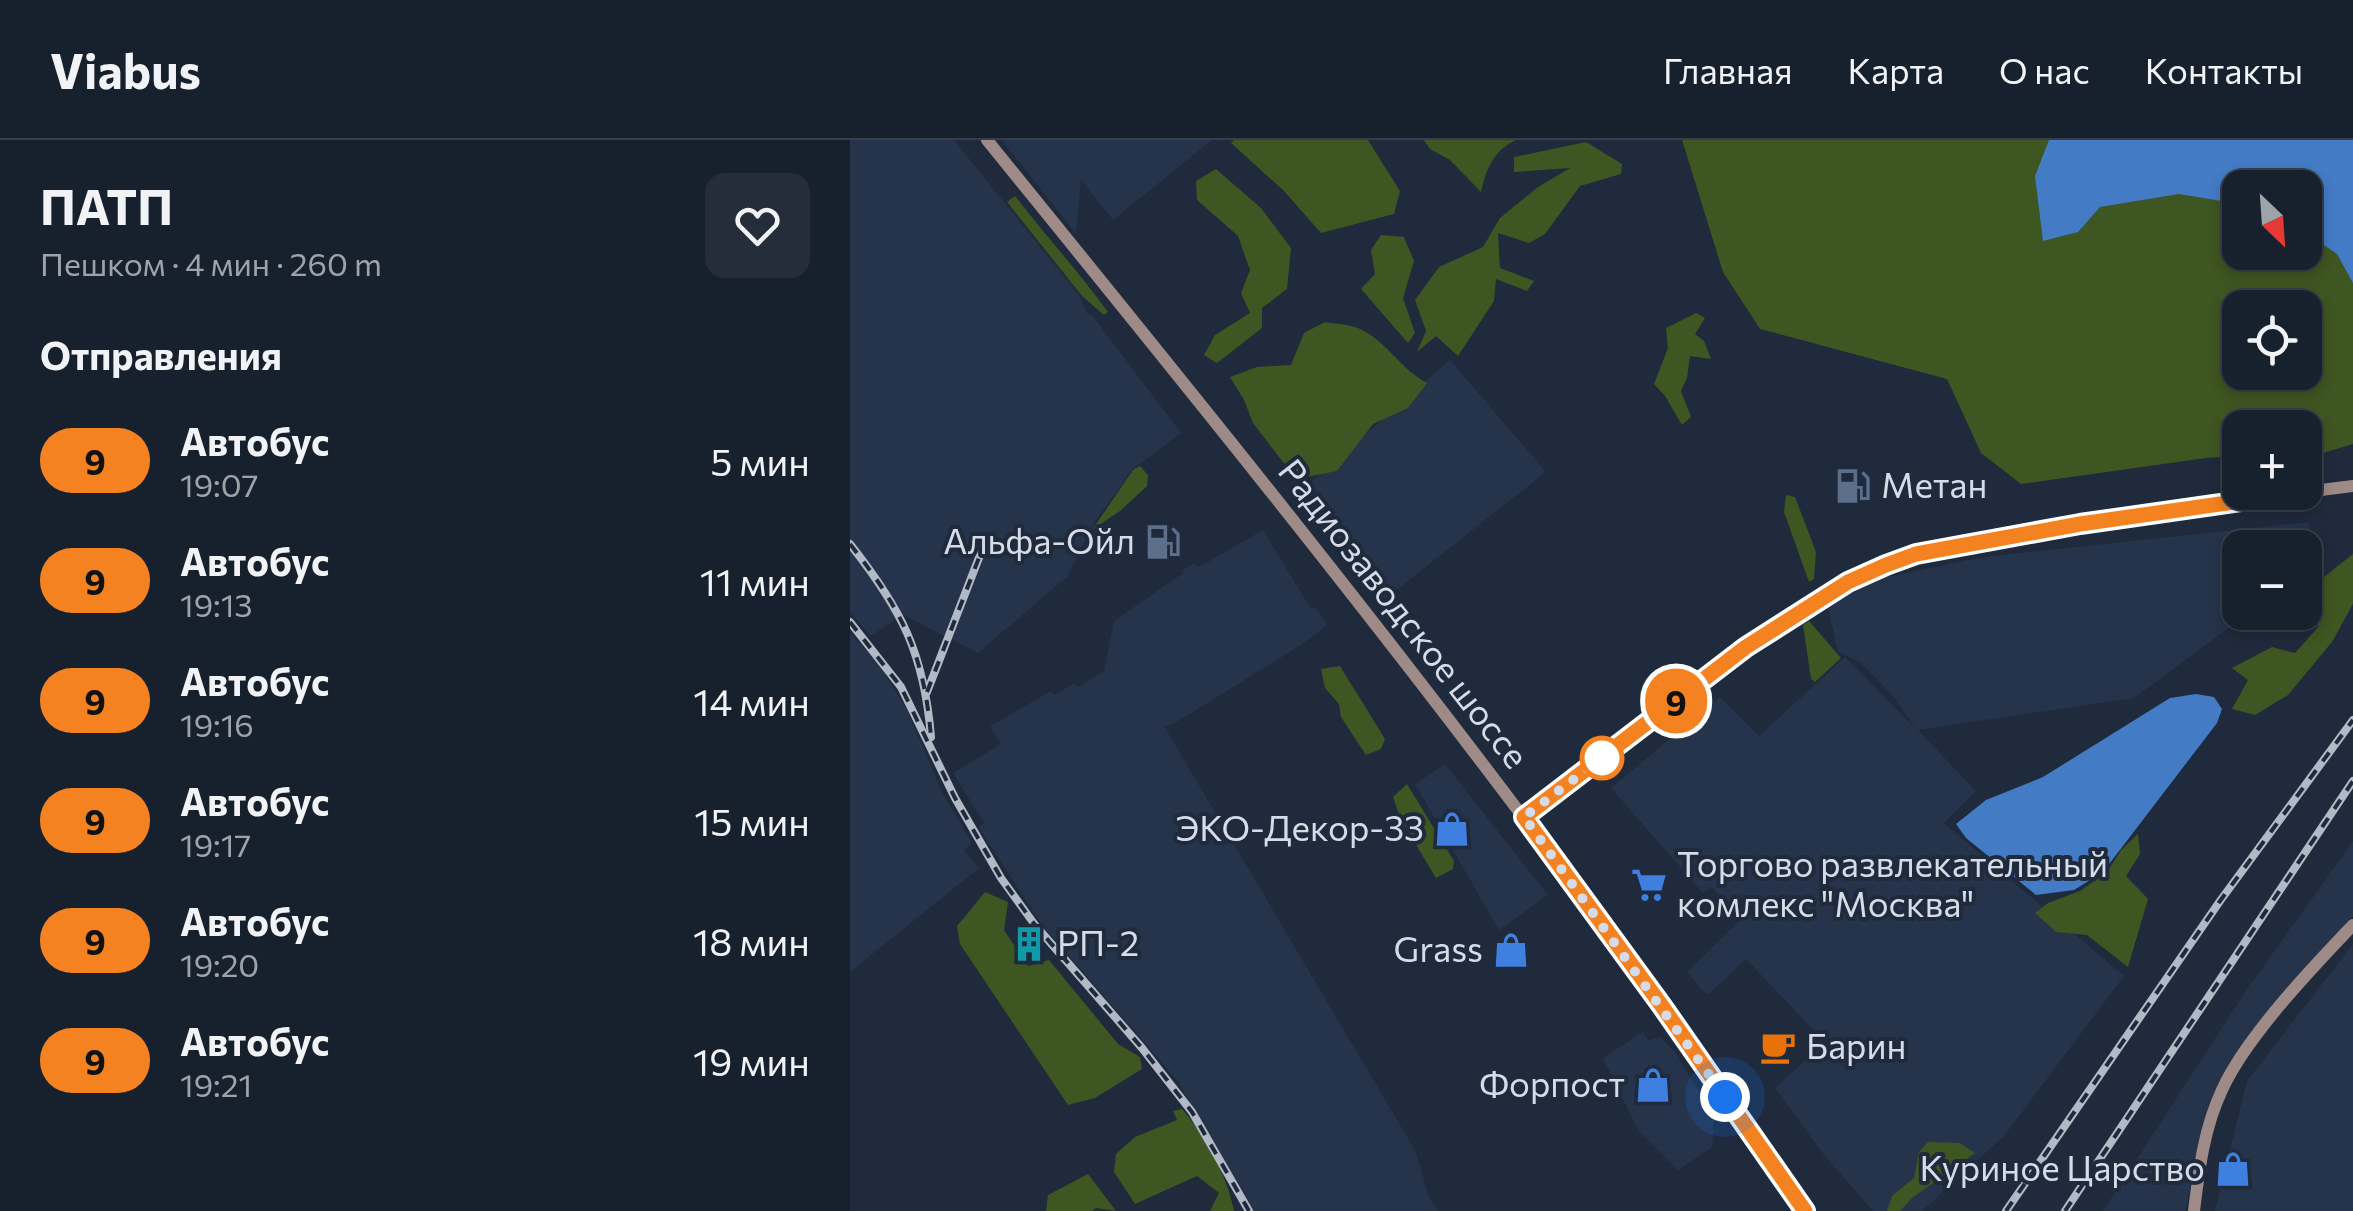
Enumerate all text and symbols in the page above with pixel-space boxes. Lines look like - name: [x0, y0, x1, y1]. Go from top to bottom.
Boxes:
- text: Viabus: [50, 40, 201, 99]
- text: Главная: [1663, 48, 1793, 91]
- text: Карта: [1848, 48, 1944, 91]
- text: О нас: [1999, 48, 2090, 91]
- text: Контакты: [2145, 48, 2303, 91]
- north arrow: [2222, 170, 2322, 270]
- map controls: [2222, 170, 2322, 630]
- button: heart: [705, 173, 810, 278]
- text: ПАТП: [40, 176, 173, 235]
- text: Пешком · 4 мин · 260 m: [40, 243, 382, 283]
- button: locate: [2222, 290, 2322, 390]
- text: Отправления: [40, 331, 282, 378]
- button: +: [2222, 410, 2322, 510]
- text: Автобус: [180, 417, 330, 464]
- text: 5 мин: [710, 437, 810, 484]
- text: 9: [84, 439, 106, 482]
- street label: Радиозаводское шоссе: [1271, 449, 1539, 776]
- place label: Метан: [1881, 462, 1987, 505]
- text: 19:07: [180, 464, 258, 504]
- fuel station icon: Метан: [1834, 467, 1872, 505]
- place label: Альфа-Ойл: [943, 518, 1135, 561]
- fuel station icon: Альфа-Ойл: [1144, 523, 1182, 561]
- button: −: [2222, 530, 2322, 630]
- text: Автобус: [180, 537, 330, 584]
- text: 11 мин: [700, 557, 810, 604]
- text: 9: [84, 559, 106, 602]
- text: 19:13: [180, 584, 253, 624]
- text: Автобус: [180, 657, 330, 704]
- line badge: 9: [1644, 668, 1708, 734]
- text: 14 мин: [693, 677, 810, 724]
- text: 9: [84, 679, 106, 722]
- text: 9: [1665, 680, 1687, 723]
- text: 19:16: [180, 704, 254, 744]
- unlabelled marker: [1581, 737, 1623, 779]
- text: Автобус: [180, 777, 330, 824]
- text: 15 мин: [694, 797, 810, 844]
- text: 9: [84, 799, 106, 842]
- place label: ЭКО-Декор-33: [1175, 805, 1424, 848]
- shop icon: ЭКО-Декор-33: [1433, 810, 1471, 848]
- text: 19:17: [180, 824, 251, 864]
- place label: Торгово развлекательный комлекс "Москва": [1677, 841, 2108, 924]
- supermarket icon: Торгово развлекательный комлекс "Москва": [1630, 866, 1668, 904]
- text: Автобус: [180, 897, 330, 944]
- text: 18 мин: [693, 917, 810, 964]
- text: 9: [84, 919, 106, 962]
- place label: РП-2: [1057, 920, 1139, 963]
- building icon: РП-2: [1010, 925, 1048, 963]
- place label: Grass: [1394, 926, 1483, 969]
- shop icon: Grass: [1492, 931, 1530, 969]
- text: 19:20: [180, 944, 259, 984]
- text: Автобус: [180, 1017, 330, 1064]
- place label: Барин: [1806, 1023, 1907, 1066]
- cafe icon: Барин: [1759, 1028, 1797, 1066]
- text: 19 мин: [693, 1037, 810, 1084]
- text: 9: [84, 1039, 106, 1082]
- place label: Форпост: [1479, 1061, 1625, 1104]
- text: 19:21: [180, 1064, 252, 1104]
- shop icon: Форпост: [1634, 1066, 1672, 1104]
- your location: [1700, 1072, 1750, 1122]
- place label: Куриное Царство: [1919, 1145, 2205, 1188]
- shop icon: Куриное Царство: [2214, 1150, 2252, 1188]

